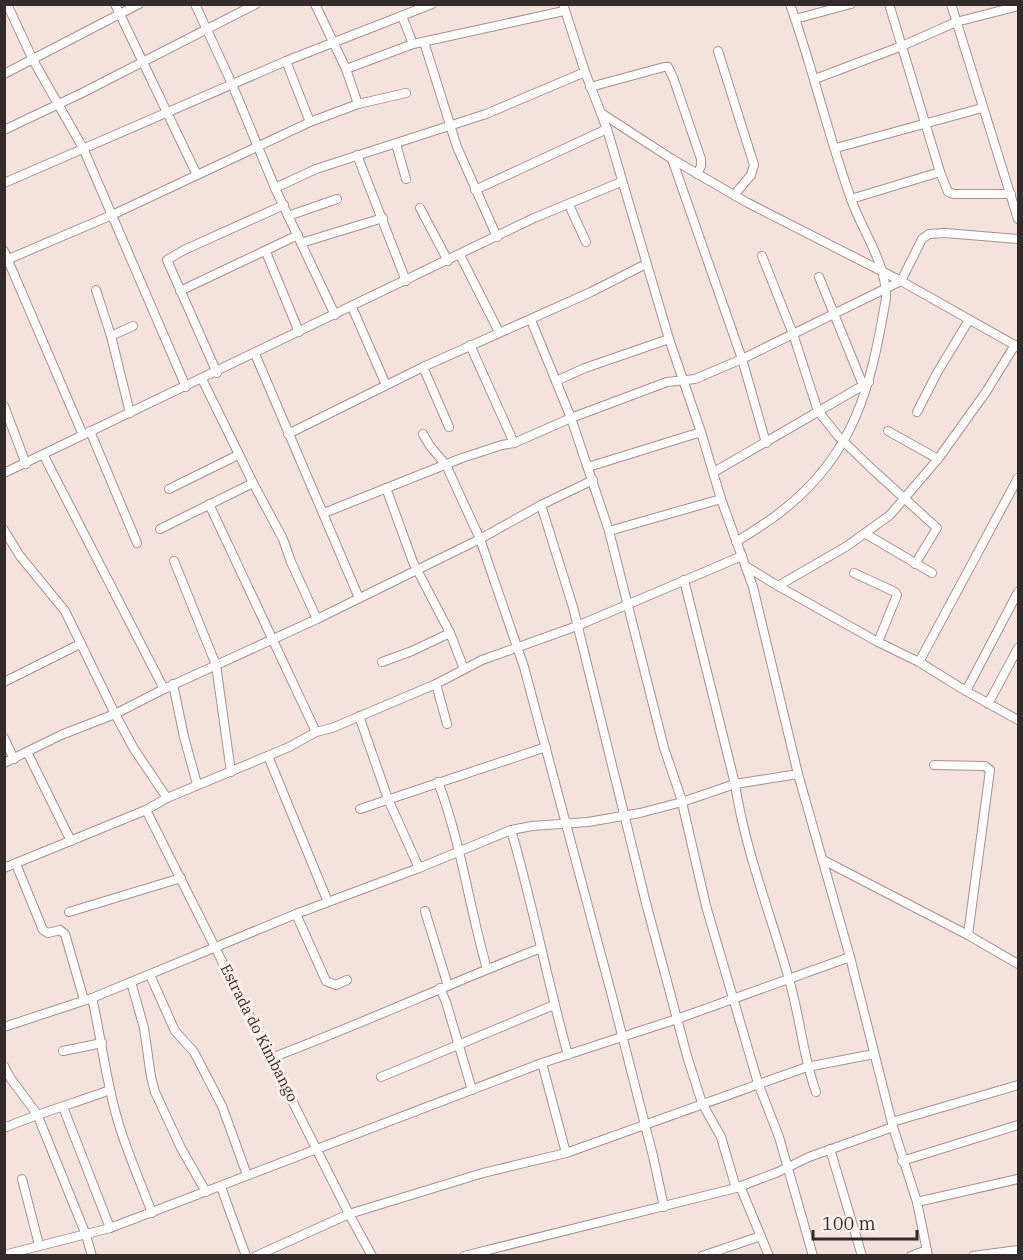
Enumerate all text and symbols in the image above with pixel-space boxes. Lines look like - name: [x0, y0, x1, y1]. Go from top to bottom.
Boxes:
- street label: Estrada do Kimbango: [217, 961, 302, 1105]
- scale bar: [813, 1203, 916, 1241]
- text: 100 m: [822, 1212, 876, 1235]

